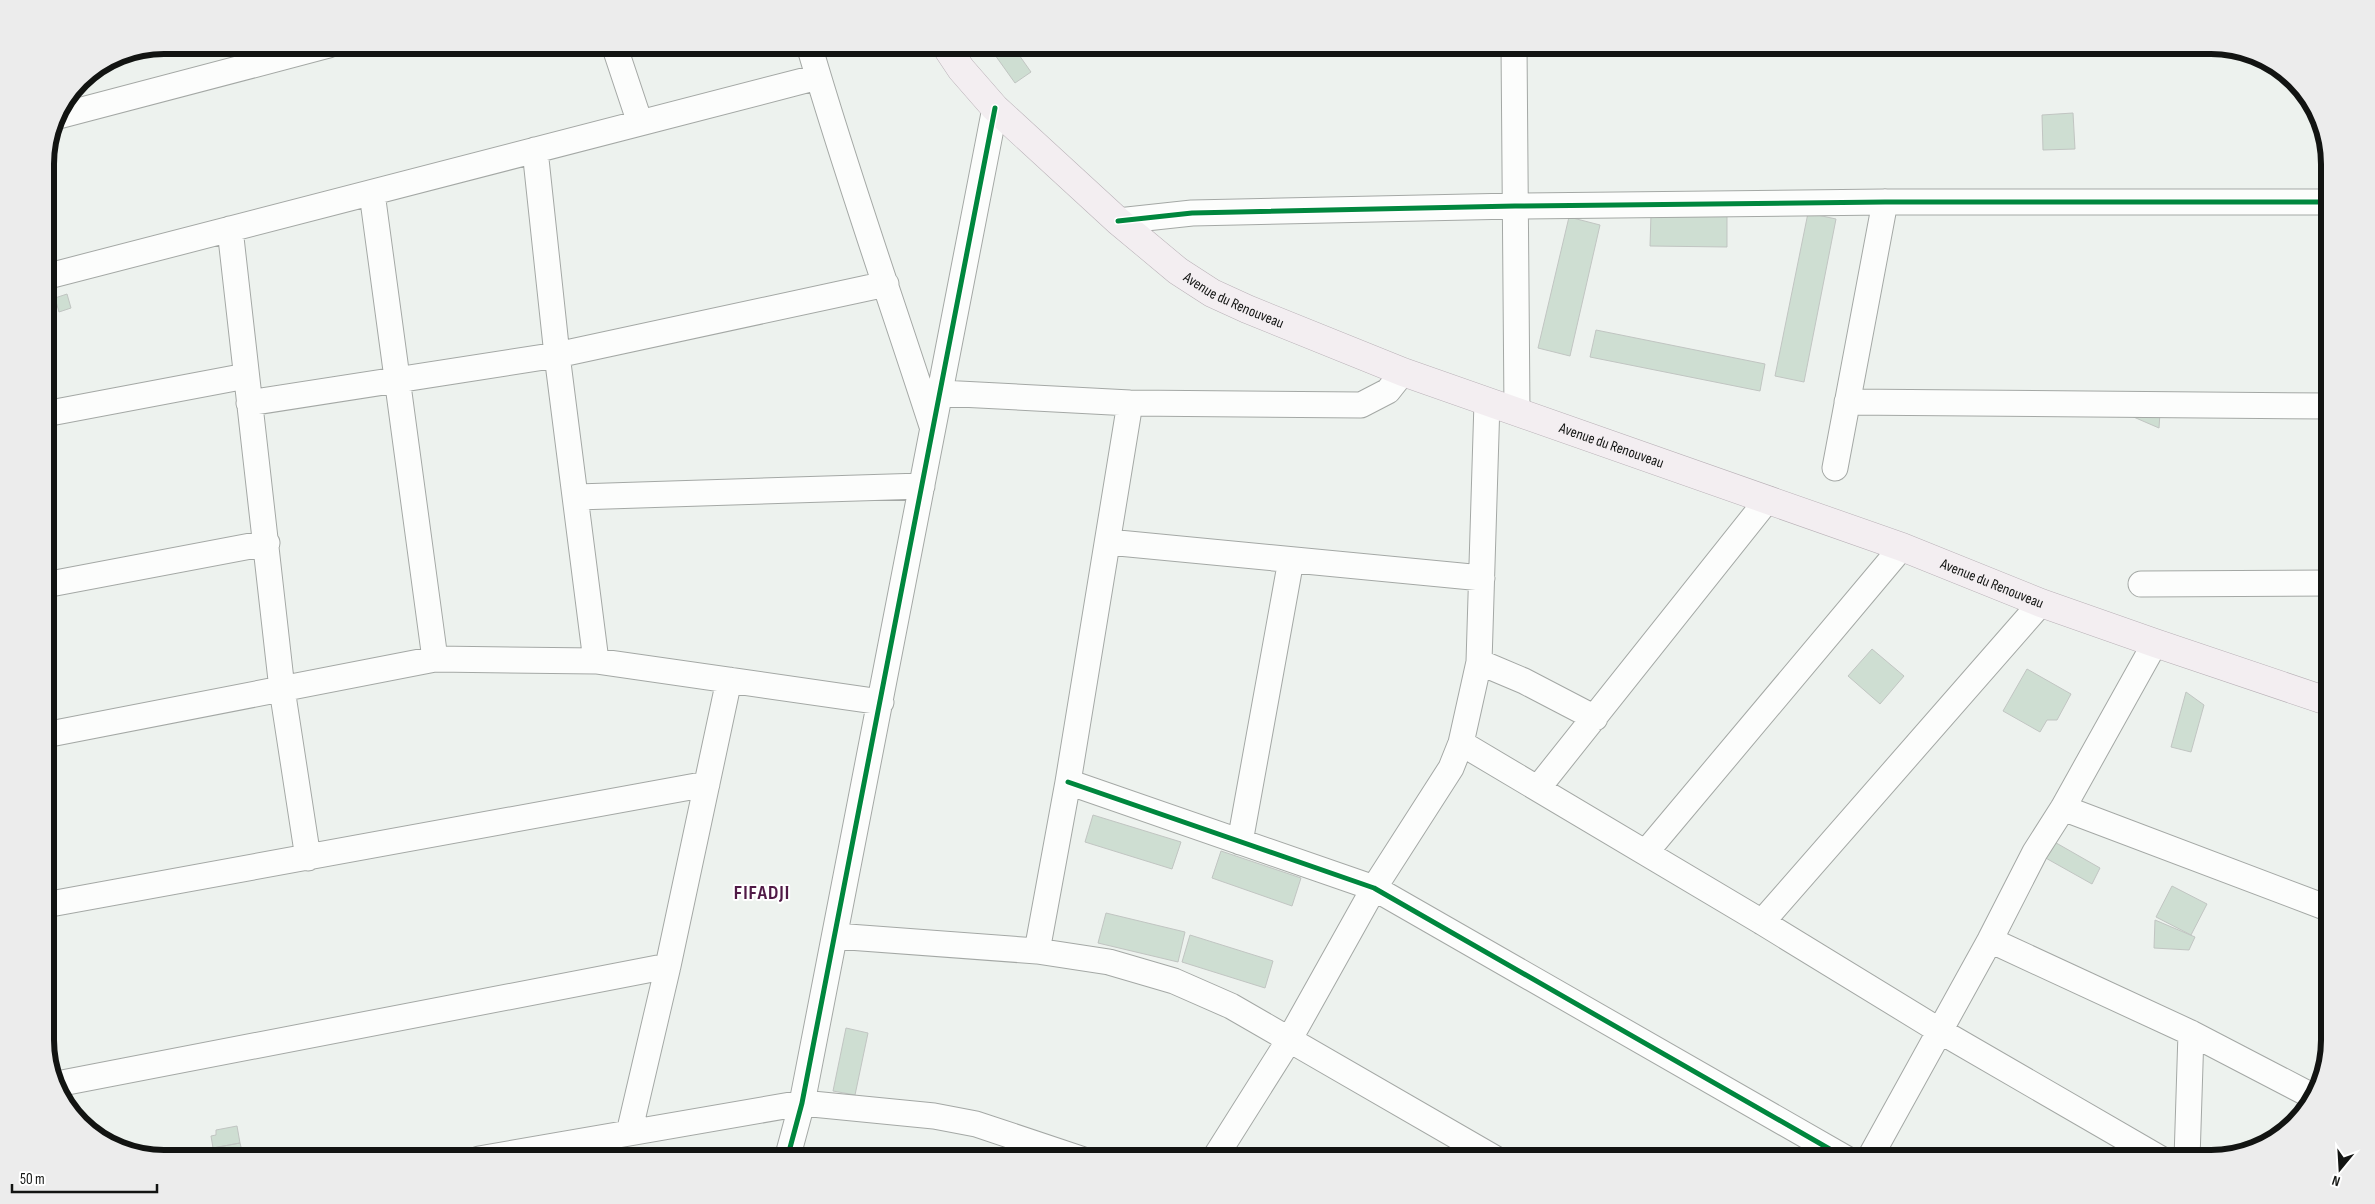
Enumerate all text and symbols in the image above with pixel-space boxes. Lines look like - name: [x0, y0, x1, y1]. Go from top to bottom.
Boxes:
- street label: Avenue du Renouveau: [1179, 268, 1287, 333]
- street label: Avenue du Renouveau: [1556, 418, 1666, 473]
- street label: Avenue du Renouveau: [1937, 554, 2046, 613]
- district label: FIFADJI: [734, 881, 790, 905]
- north arrow: [2315, 1144, 2365, 1194]
- scale bar: [12, 1162, 158, 1194]
- text: 50 m: [20, 1170, 45, 1189]
- text: N: [2330, 1172, 2342, 1190]

